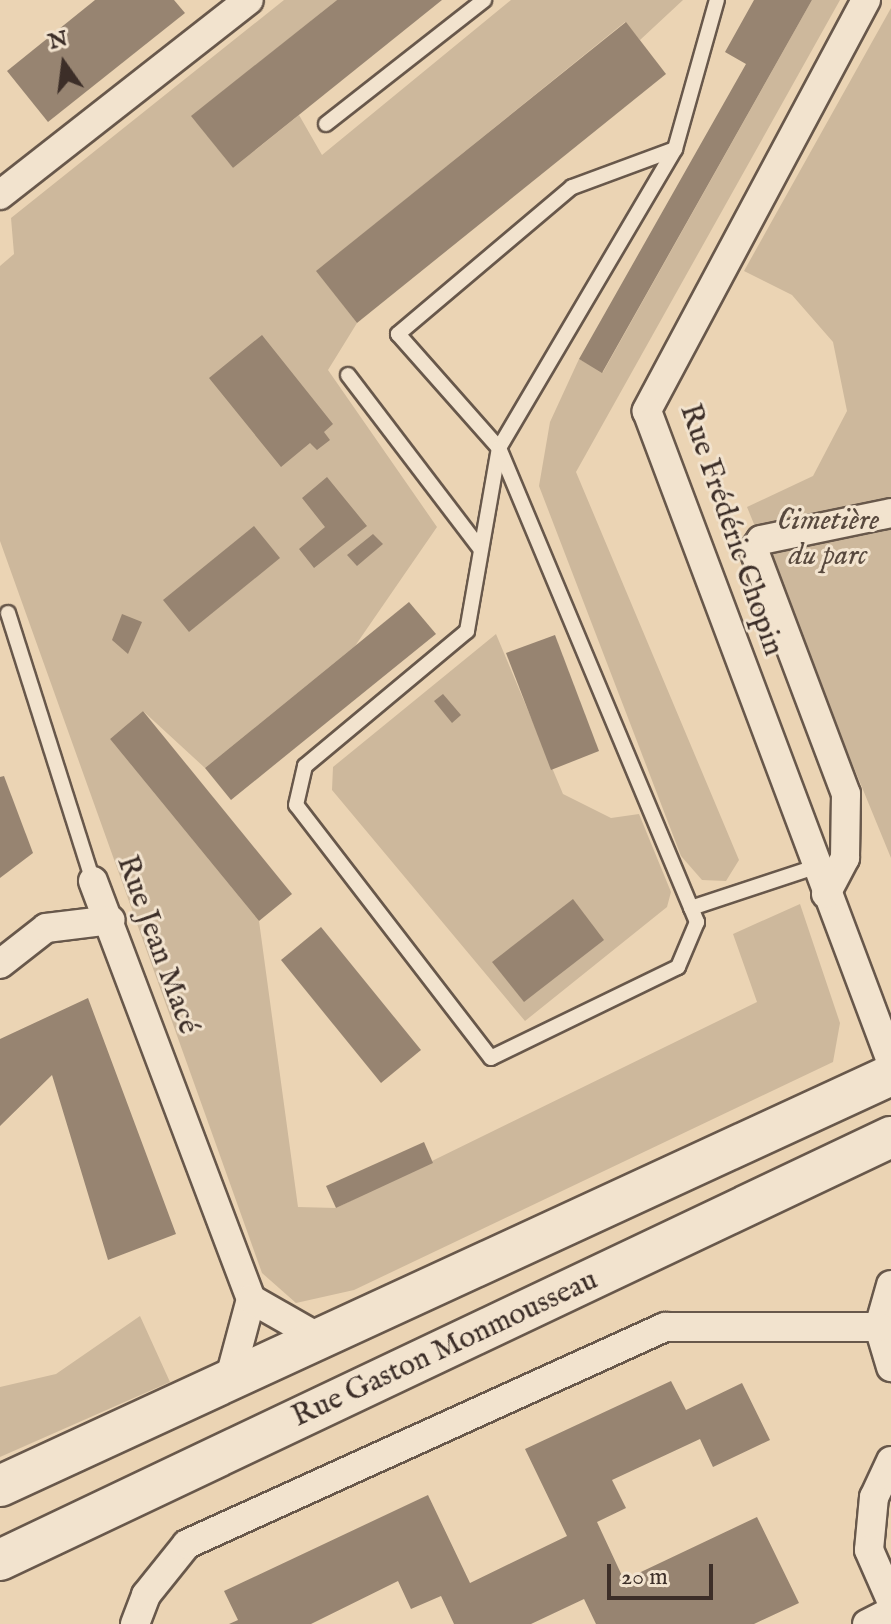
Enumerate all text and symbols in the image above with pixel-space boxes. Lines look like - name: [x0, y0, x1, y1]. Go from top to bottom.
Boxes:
- north arrow: [24, 24, 104, 104]
- text: N: [46, 25, 71, 57]
- street label: Rue Frédéric Chopin: [671, 399, 791, 661]
- park label: Cimetière du parc: [777, 503, 879, 574]
- street label: Rue Jean Macé: [108, 851, 206, 1039]
- street label: Rue Gaston Monmousseau: [287, 1262, 603, 1436]
- scale bar: [611, 1548, 717, 1598]
- text: 20 m: [621, 1562, 668, 1593]

